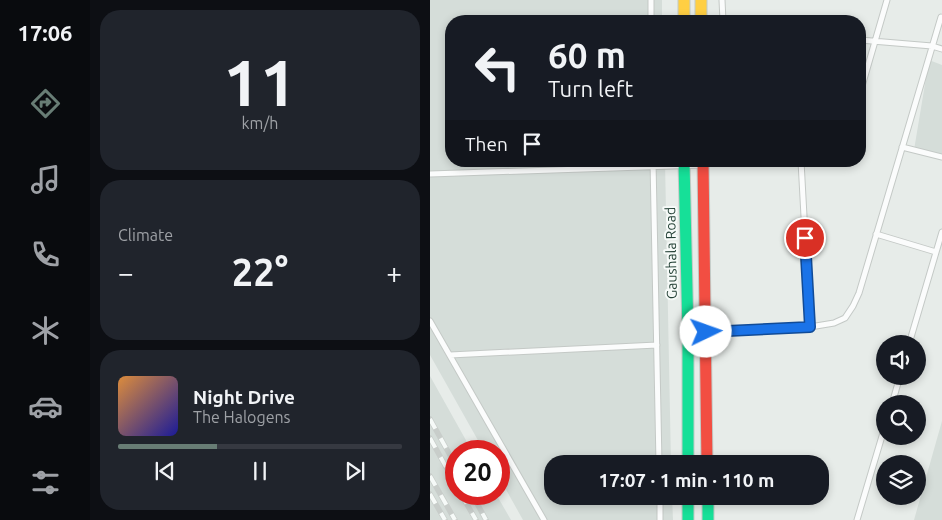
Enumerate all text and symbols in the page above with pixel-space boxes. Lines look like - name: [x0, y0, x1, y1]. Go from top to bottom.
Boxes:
- text: 17:06: [17, 20, 73, 45]
- icon: left: [465, 35, 530, 100]
- text: 60 m: [548, 35, 626, 75]
- text: 11: [223, 45, 297, 118]
- text: Turn left: [548, 76, 633, 101]
- icon: directions: [28, 86, 63, 121]
- text: km/h: [242, 114, 278, 132]
- icon: arrive: [518, 130, 546, 158]
- text: Then: [465, 133, 508, 155]
- icon: music: [28, 162, 63, 197]
- street label: Gaushala Road: [662, 207, 680, 299]
- pin: [784, 217, 826, 259]
- icon: arrive: [791, 224, 819, 252]
- text: Climate: [118, 226, 173, 244]
- icon: phone: [28, 237, 63, 272]
- text: 22°: [232, 251, 288, 293]
- text: −: [118, 257, 134, 288]
- text: +: [386, 257, 402, 288]
- position arrow: [679, 305, 731, 357]
- icon: climate: [28, 313, 63, 348]
- map controls: [876, 335, 926, 505]
- button: sound: [876, 335, 926, 385]
- text: Night Drive: [193, 386, 295, 408]
- icon: car: [28, 389, 63, 424]
- button: search: [876, 395, 926, 445]
- text: The Halogens: [193, 408, 291, 426]
- speed limit sign: 20: [445, 440, 510, 505]
- button: layers: [876, 455, 926, 505]
- icon: previous: [151, 457, 179, 485]
- icon: pause: [246, 457, 274, 485]
- icon: next: [341, 457, 369, 485]
- icon: filters: [28, 465, 63, 500]
- text: 17:07 · 1 min · 110 m: [599, 469, 774, 491]

